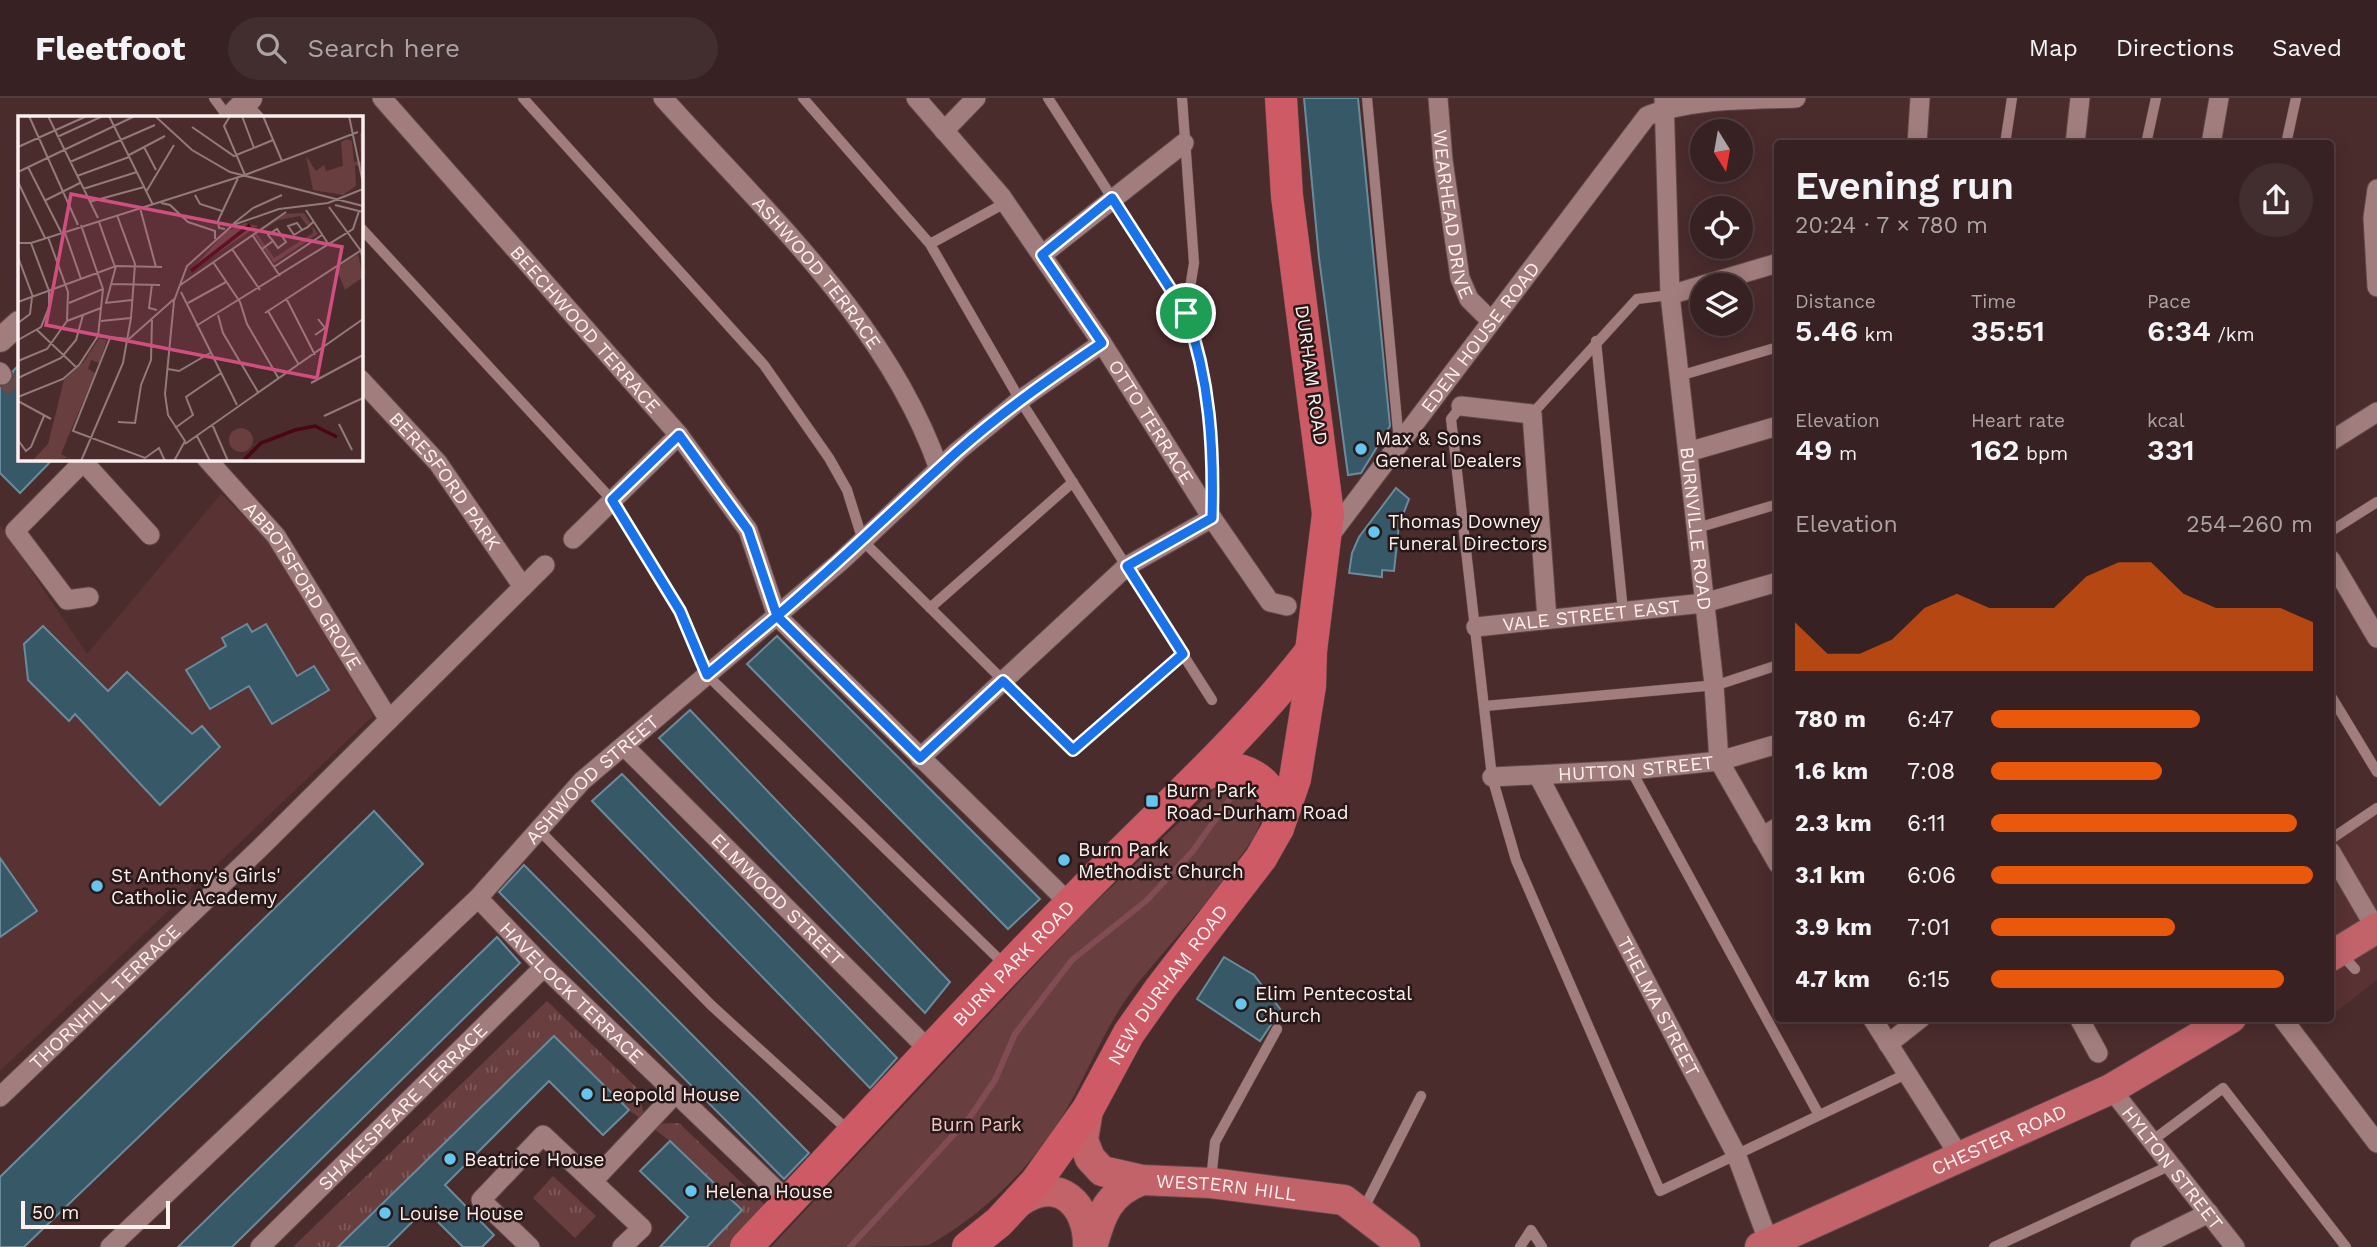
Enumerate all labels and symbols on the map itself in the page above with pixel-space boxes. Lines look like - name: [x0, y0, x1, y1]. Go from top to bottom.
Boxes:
- inset map: [18, 116, 362, 460]
- north arrow: [1690, 119, 1754, 182]
- street label: WEARHEAD DRIVE: [1429, 129, 1478, 302]
- street label: ASHWOOD TERRACE: [748, 191, 886, 354]
- street label: BEECHWOOD TERRACE: [505, 241, 665, 418]
- street label: EDEN HOUSE ROAD: [1416, 257, 1545, 417]
- pin: [1156, 283, 1216, 343]
- street label: DURHAM ROAD: [1290, 303, 1333, 447]
- street label: OTTO TERRACE: [1103, 355, 1199, 488]
- street label: BERESFORD PARK: [384, 407, 505, 554]
- place label: Max & Sons General Dealers: [1375, 427, 1522, 472]
- marker: Max & Sons General Dealers: [1353, 441, 1369, 457]
- street label: BURNVILLE ROAD: [1675, 446, 1716, 611]
- street label: ABBOTSFORD GROVE: [239, 497, 366, 674]
- place label: Thomas Downey Funeral Directors: [1388, 510, 1548, 555]
- marker: Thomas Downey Funeral Directors: [1366, 524, 1382, 540]
- street label: VALE STREET EAST: [1501, 595, 1682, 636]
- street label: ASHWOOD STREET: [521, 710, 663, 849]
- street label: HUTTON STREET: [1557, 751, 1715, 786]
- place label: Burn Park Road-Durham Road: [1166, 779, 1349, 824]
- marker: Burn Park Road-Durham Road: [1144, 793, 1160, 809]
- street label: ELMWOOD STREET: [706, 829, 848, 970]
- place label: Burn Park Methodist Church: [1078, 838, 1244, 883]
- marker: Burn Park Methodist Church: [1056, 852, 1072, 868]
- place label: St Anthony's Girls' Catholic Academy: [111, 864, 281, 909]
- marker: St Anthony's Girls' Catholic Academy: [89, 878, 105, 894]
- street label: BURN PARK ROAD: [948, 895, 1079, 1031]
- street label: NEW DURHAM ROAD: [1103, 900, 1233, 1069]
- street label: HAVELOCK TERRACE: [495, 917, 648, 1068]
- street label: THORNHILL TERRACE: [25, 920, 185, 1075]
- street label: THELMA STREET: [1612, 933, 1704, 1081]
- place label: Elim Pentecostal Church: [1255, 982, 1412, 1027]
- marker: Elim Pentecostal Church: [1233, 996, 1249, 1012]
- street label: SHAKESPEARE TERRACE: [313, 1018, 492, 1195]
- place label: Leopold House: [601, 1083, 740, 1106]
- marker: Leopold House: [579, 1086, 595, 1102]
- street label: CHESTER ROAD: [1928, 1099, 2070, 1180]
- street label: HYLTON STREET: [2117, 1102, 2228, 1234]
- park label: Burn Park: [931, 1113, 1022, 1136]
- place label: Beatrice House: [464, 1148, 605, 1171]
- marker: Beatrice House: [442, 1151, 458, 1167]
- street label: WESTERN HILL: [1156, 1170, 1298, 1206]
- place label: Helena House: [705, 1180, 833, 1203]
- marker: Helena House: [683, 1183, 699, 1199]
- scale bar: [21, 1198, 170, 1230]
- place label: Louise House: [399, 1202, 524, 1225]
- marker: Louise House: [377, 1205, 393, 1221]

